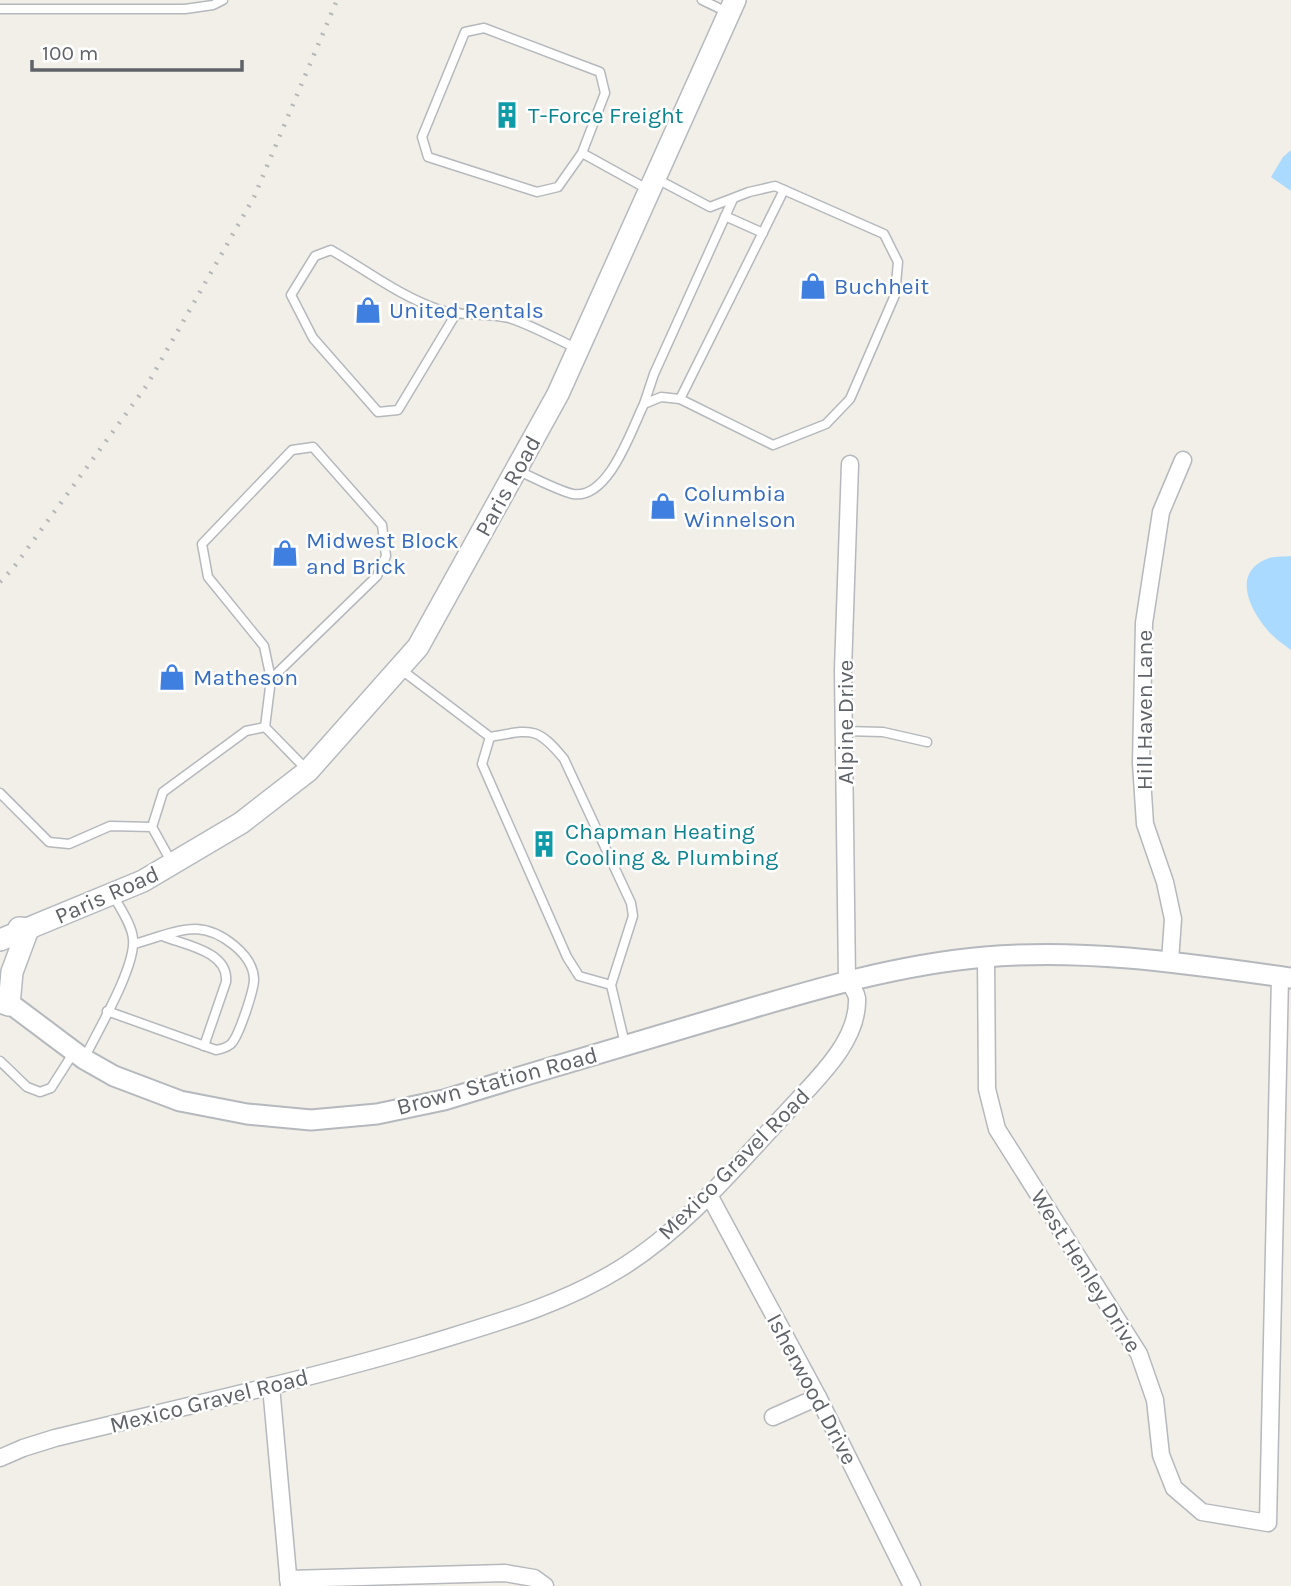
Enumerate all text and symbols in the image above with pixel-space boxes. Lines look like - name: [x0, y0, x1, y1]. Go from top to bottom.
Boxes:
- scale bar: [32, 28, 242, 72]
- text: 100 m: [42, 41, 99, 65]
- building icon: T-Force Freight: [492, 100, 522, 130]
- place label: T-Force Freight: [528, 102, 684, 129]
- shop icon: Buchheit: [798, 271, 828, 301]
- place label: Buchheit: [834, 273, 930, 300]
- shop icon: United Rentals: [353, 295, 383, 325]
- place label: United Rentals: [389, 297, 544, 324]
- street label: Paris Road: [469, 431, 547, 541]
- place label: Columbia Winnelson: [684, 480, 796, 533]
- shop icon: Columbia Winnelson: [648, 491, 678, 521]
- place label: Midwest Block and Brick: [306, 527, 459, 580]
- shop icon: Midwest Block and Brick: [270, 538, 300, 568]
- street label: Hill Haven Lane: [1131, 630, 1158, 790]
- street label: Alpine Drive: [832, 660, 859, 784]
- shop icon: Matheson: [157, 662, 187, 692]
- place label: Matheson: [193, 664, 298, 691]
- place label: Chapman Heating Cooling & Plumbing: [565, 818, 778, 871]
- building icon: Chapman Heating Cooling & Plumbing: [529, 829, 559, 859]
- street label: Paris Road: [51, 860, 163, 930]
- street label: Brown Station Road: [394, 1041, 600, 1121]
- street label: Mexico Gravel Road: [652, 1082, 816, 1246]
- street label: West Henley Drive: [1025, 1185, 1147, 1357]
- street label: Isherwood Drive: [761, 1309, 863, 1469]
- street label: Mexico Gravel Road: [107, 1363, 311, 1439]

